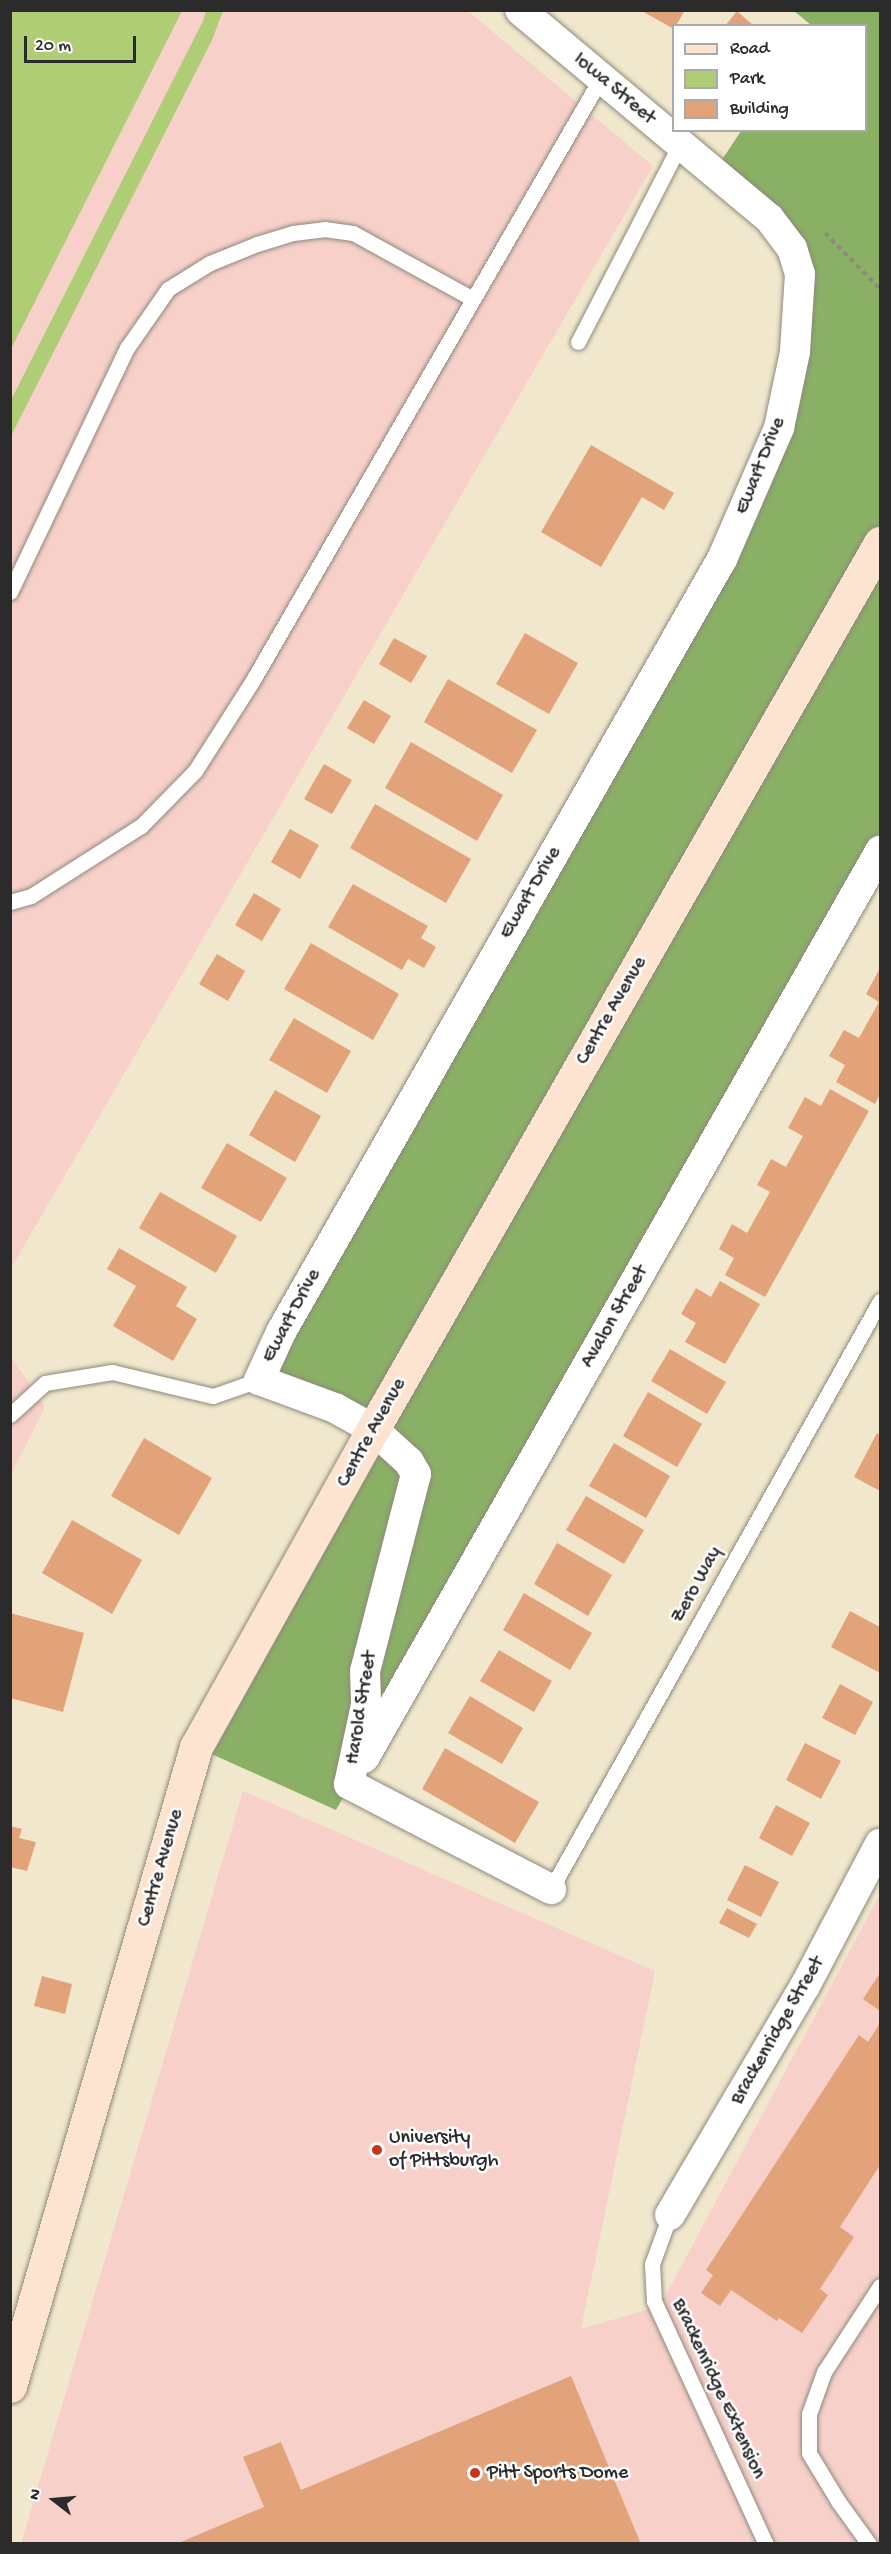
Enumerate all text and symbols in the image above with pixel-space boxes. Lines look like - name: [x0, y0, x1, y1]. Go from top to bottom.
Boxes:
- scale bar: [27, 24, 140, 62]
- legend: [672, 24, 867, 132]
- text: 20 m: [35, 36, 71, 57]
- text: Road: [730, 39, 769, 60]
- street label: Iowa Street: [568, 48, 660, 130]
- text: Park: [730, 69, 764, 90]
- text: Building: [730, 99, 789, 120]
- street label: Ewart Drive: [731, 414, 791, 518]
- street label: Ewart Drive: [495, 843, 567, 943]
- street label: Centre Avenue: [571, 953, 653, 1069]
- street label: Avalon Street: [576, 1262, 654, 1372]
- street label: Ewart Drive: [257, 1265, 327, 1367]
- street label: Centre Avenue: [332, 1374, 412, 1492]
- street label: Zero Way: [666, 1543, 728, 1627]
- street label: Harold Street: [341, 1650, 383, 1766]
- street label: Centre Avenue: [133, 1806, 189, 1930]
- street label: Brackenridge Street: [726, 1953, 830, 2109]
- place label: University of Pittsburgh: [389, 2126, 498, 2173]
- marker: University of Pittsburgh: [370, 2143, 384, 2157]
- street label: Brackenridge Extension: [666, 2295, 770, 2483]
- place label: Pitt Sports Dome: [487, 2461, 628, 2485]
- marker: Pitt Sports Dome: [468, 2466, 482, 2480]
- north arrow: [24, 2470, 84, 2530]
- text: N: [26, 2487, 47, 2503]

